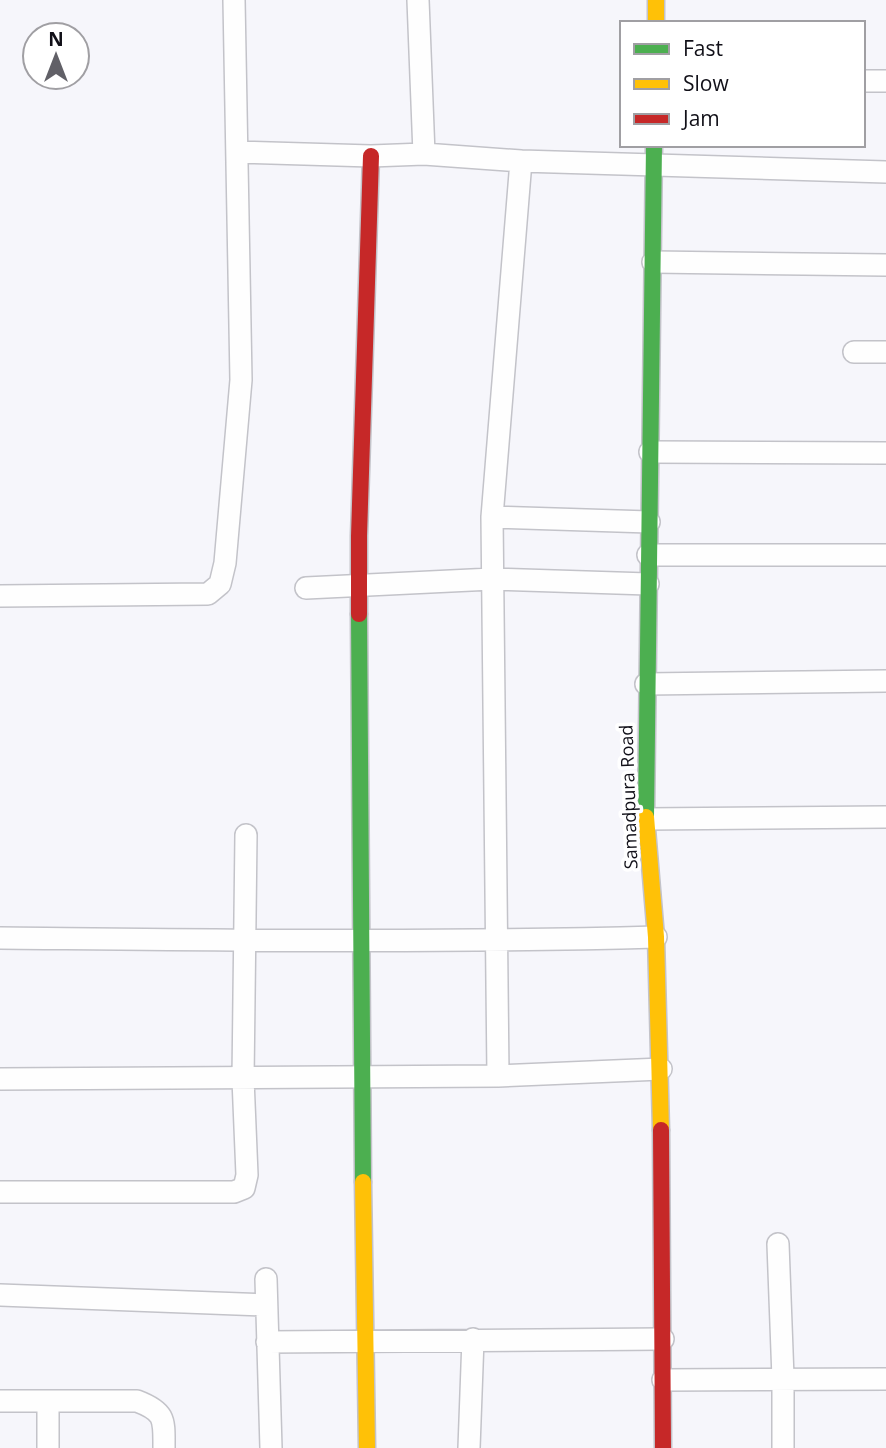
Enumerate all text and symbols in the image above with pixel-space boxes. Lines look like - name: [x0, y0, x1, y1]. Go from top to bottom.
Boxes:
- north arrow: [21, 21, 91, 91]
- legend: [620, 21, 865, 147]
- text: N: [48, 26, 64, 52]
- text: Fast: [683, 34, 723, 62]
- text: Slow: [683, 69, 729, 97]
- text: Jam: [681, 104, 720, 132]
- street label: Samadpura Road: [613, 724, 643, 870]

